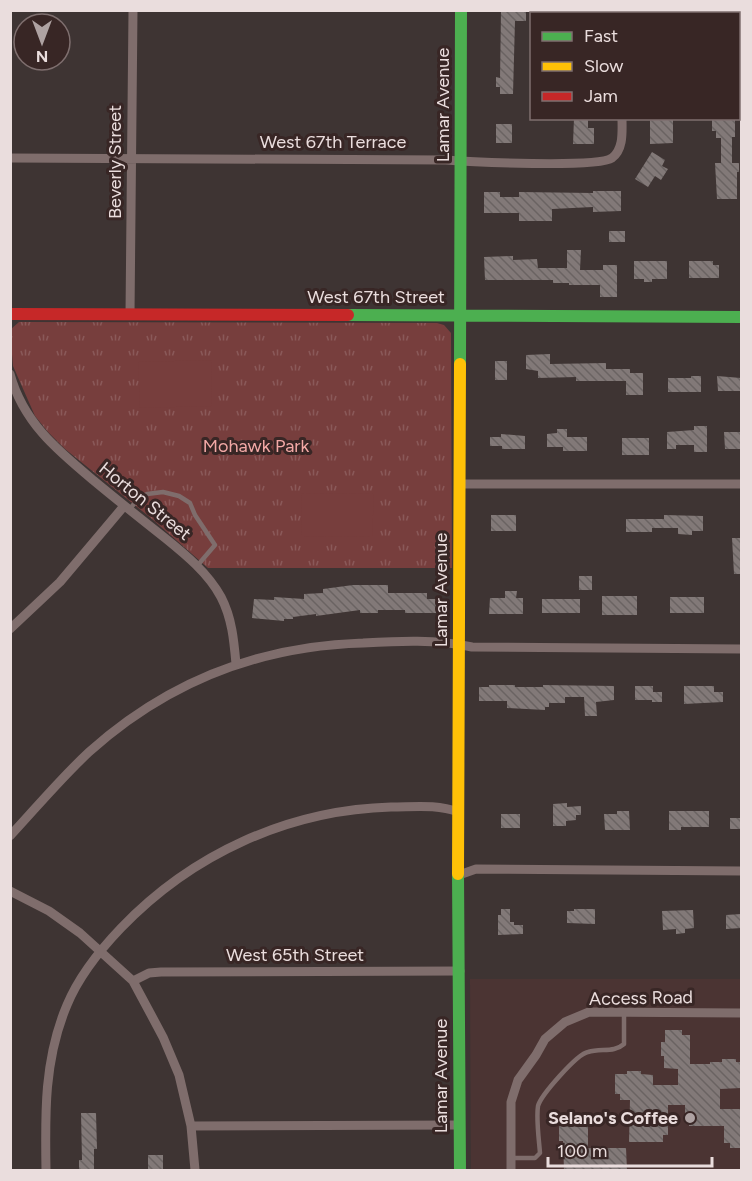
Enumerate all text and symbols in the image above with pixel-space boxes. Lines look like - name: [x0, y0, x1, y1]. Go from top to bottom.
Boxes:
- north arrow: [12, 12, 72, 72]
- legend: [530, 12, 740, 120]
- text: Fast: [584, 25, 618, 47]
- text: N: [36, 47, 48, 66]
- street label: Lamar Avenue: [432, 48, 454, 162]
- text: Slow: [584, 55, 623, 77]
- text: Jam: [584, 85, 618, 107]
- street label: Beverly Street: [104, 105, 126, 219]
- street label: West 67th Terrace: [260, 131, 407, 153]
- street label: West 67th Street: [307, 286, 445, 308]
- park label: Mohawk Park: [203, 435, 309, 457]
- street label: Horton Street: [95, 457, 196, 545]
- street label: Lamar Avenue: [430, 533, 452, 647]
- street label: West 65th Street: [226, 944, 364, 966]
- street label: Access Road: [589, 986, 693, 1010]
- street label: Lamar Avenue: [430, 1019, 452, 1133]
- place label: Selano's Coffee: [548, 1107, 678, 1129]
- marker: Selano's Coffee: [683, 1111, 697, 1125]
- scale bar: [548, 1130, 712, 1168]
- text: 100 m: [557, 1140, 607, 1162]

